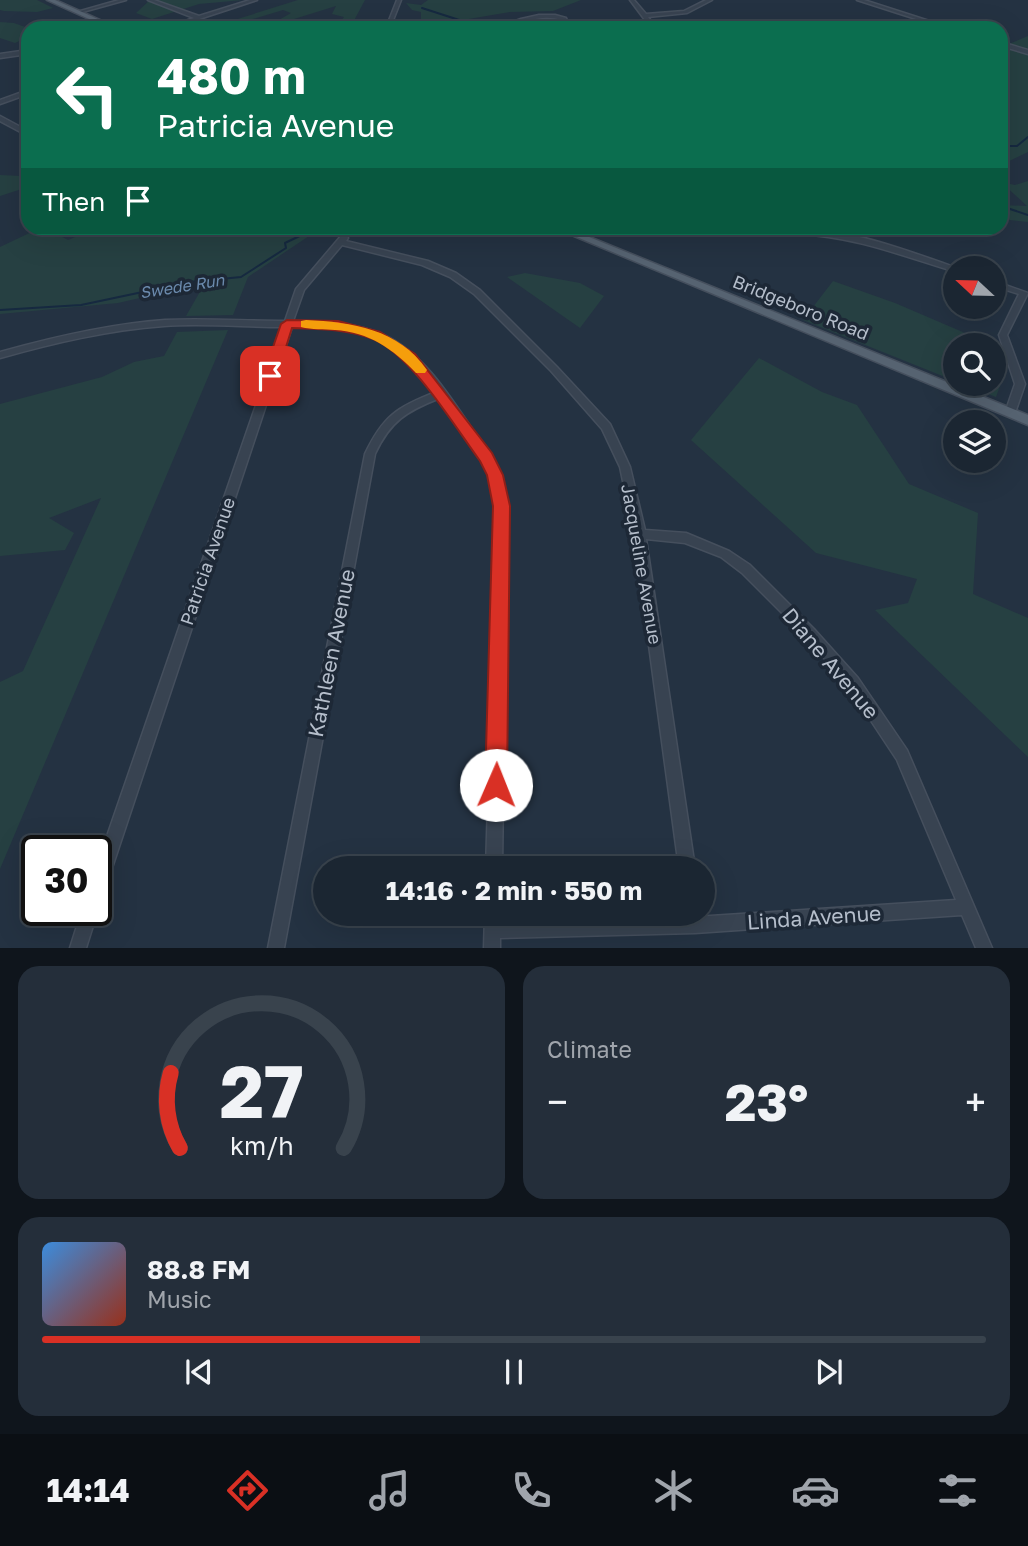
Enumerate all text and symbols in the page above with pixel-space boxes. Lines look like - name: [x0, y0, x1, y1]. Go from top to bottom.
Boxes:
- text: 480 m: [157, 46, 306, 105]
- icon: left: [42, 49, 133, 140]
- text: Patricia Avenue: [157, 106, 394, 144]
- icon: arrive: [119, 182, 157, 220]
- text: Then: [42, 186, 105, 217]
- north arrow: [943, 256, 1006, 318]
- map controls: [943, 256, 1006, 473]
- water label: Swede Run: [138, 269, 227, 303]
- street label: Bridgeboro Road: [730, 270, 872, 344]
- button: search: [943, 333, 1006, 396]
- pin: [240, 346, 300, 406]
- icon: arrive: [251, 357, 289, 395]
- button: layers: [943, 410, 1006, 473]
- street label: Jacqueline Avenue: [617, 482, 667, 646]
- street label: Patricia Avenue: [175, 494, 239, 628]
- street label: Kathleen Avenue: [302, 567, 360, 739]
- street label: Diane Avenue: [777, 602, 885, 724]
- position arrow: [459, 748, 533, 822]
- speed limit sign: 30: [21, 835, 112, 926]
- text: 14:16 · 2 min · 550 m: [386, 875, 642, 906]
- street label: Linda Avenue: [746, 899, 882, 935]
- text: Climate: [547, 1035, 632, 1063]
- text: 27: [219, 1048, 304, 1135]
- text: 23°: [725, 1070, 808, 1132]
- text: −: [547, 1079, 568, 1124]
- text: +: [965, 1079, 986, 1124]
- text: km/h: [230, 1130, 293, 1161]
- text: 88.8 FM: [147, 1254, 250, 1285]
- text: Music: [147, 1285, 212, 1313]
- icon: previous: [180, 1353, 218, 1391]
- icon: pause: [495, 1353, 533, 1391]
- icon: next: [810, 1353, 848, 1391]
- icon: directions: [223, 1466, 272, 1515]
- icon: music: [365, 1466, 414, 1515]
- icon: phone: [507, 1466, 556, 1515]
- icon: climate: [649, 1466, 698, 1515]
- icon: car: [791, 1466, 840, 1515]
- icon: filters: [933, 1466, 982, 1515]
- text: 14:14: [46, 1471, 130, 1509]

